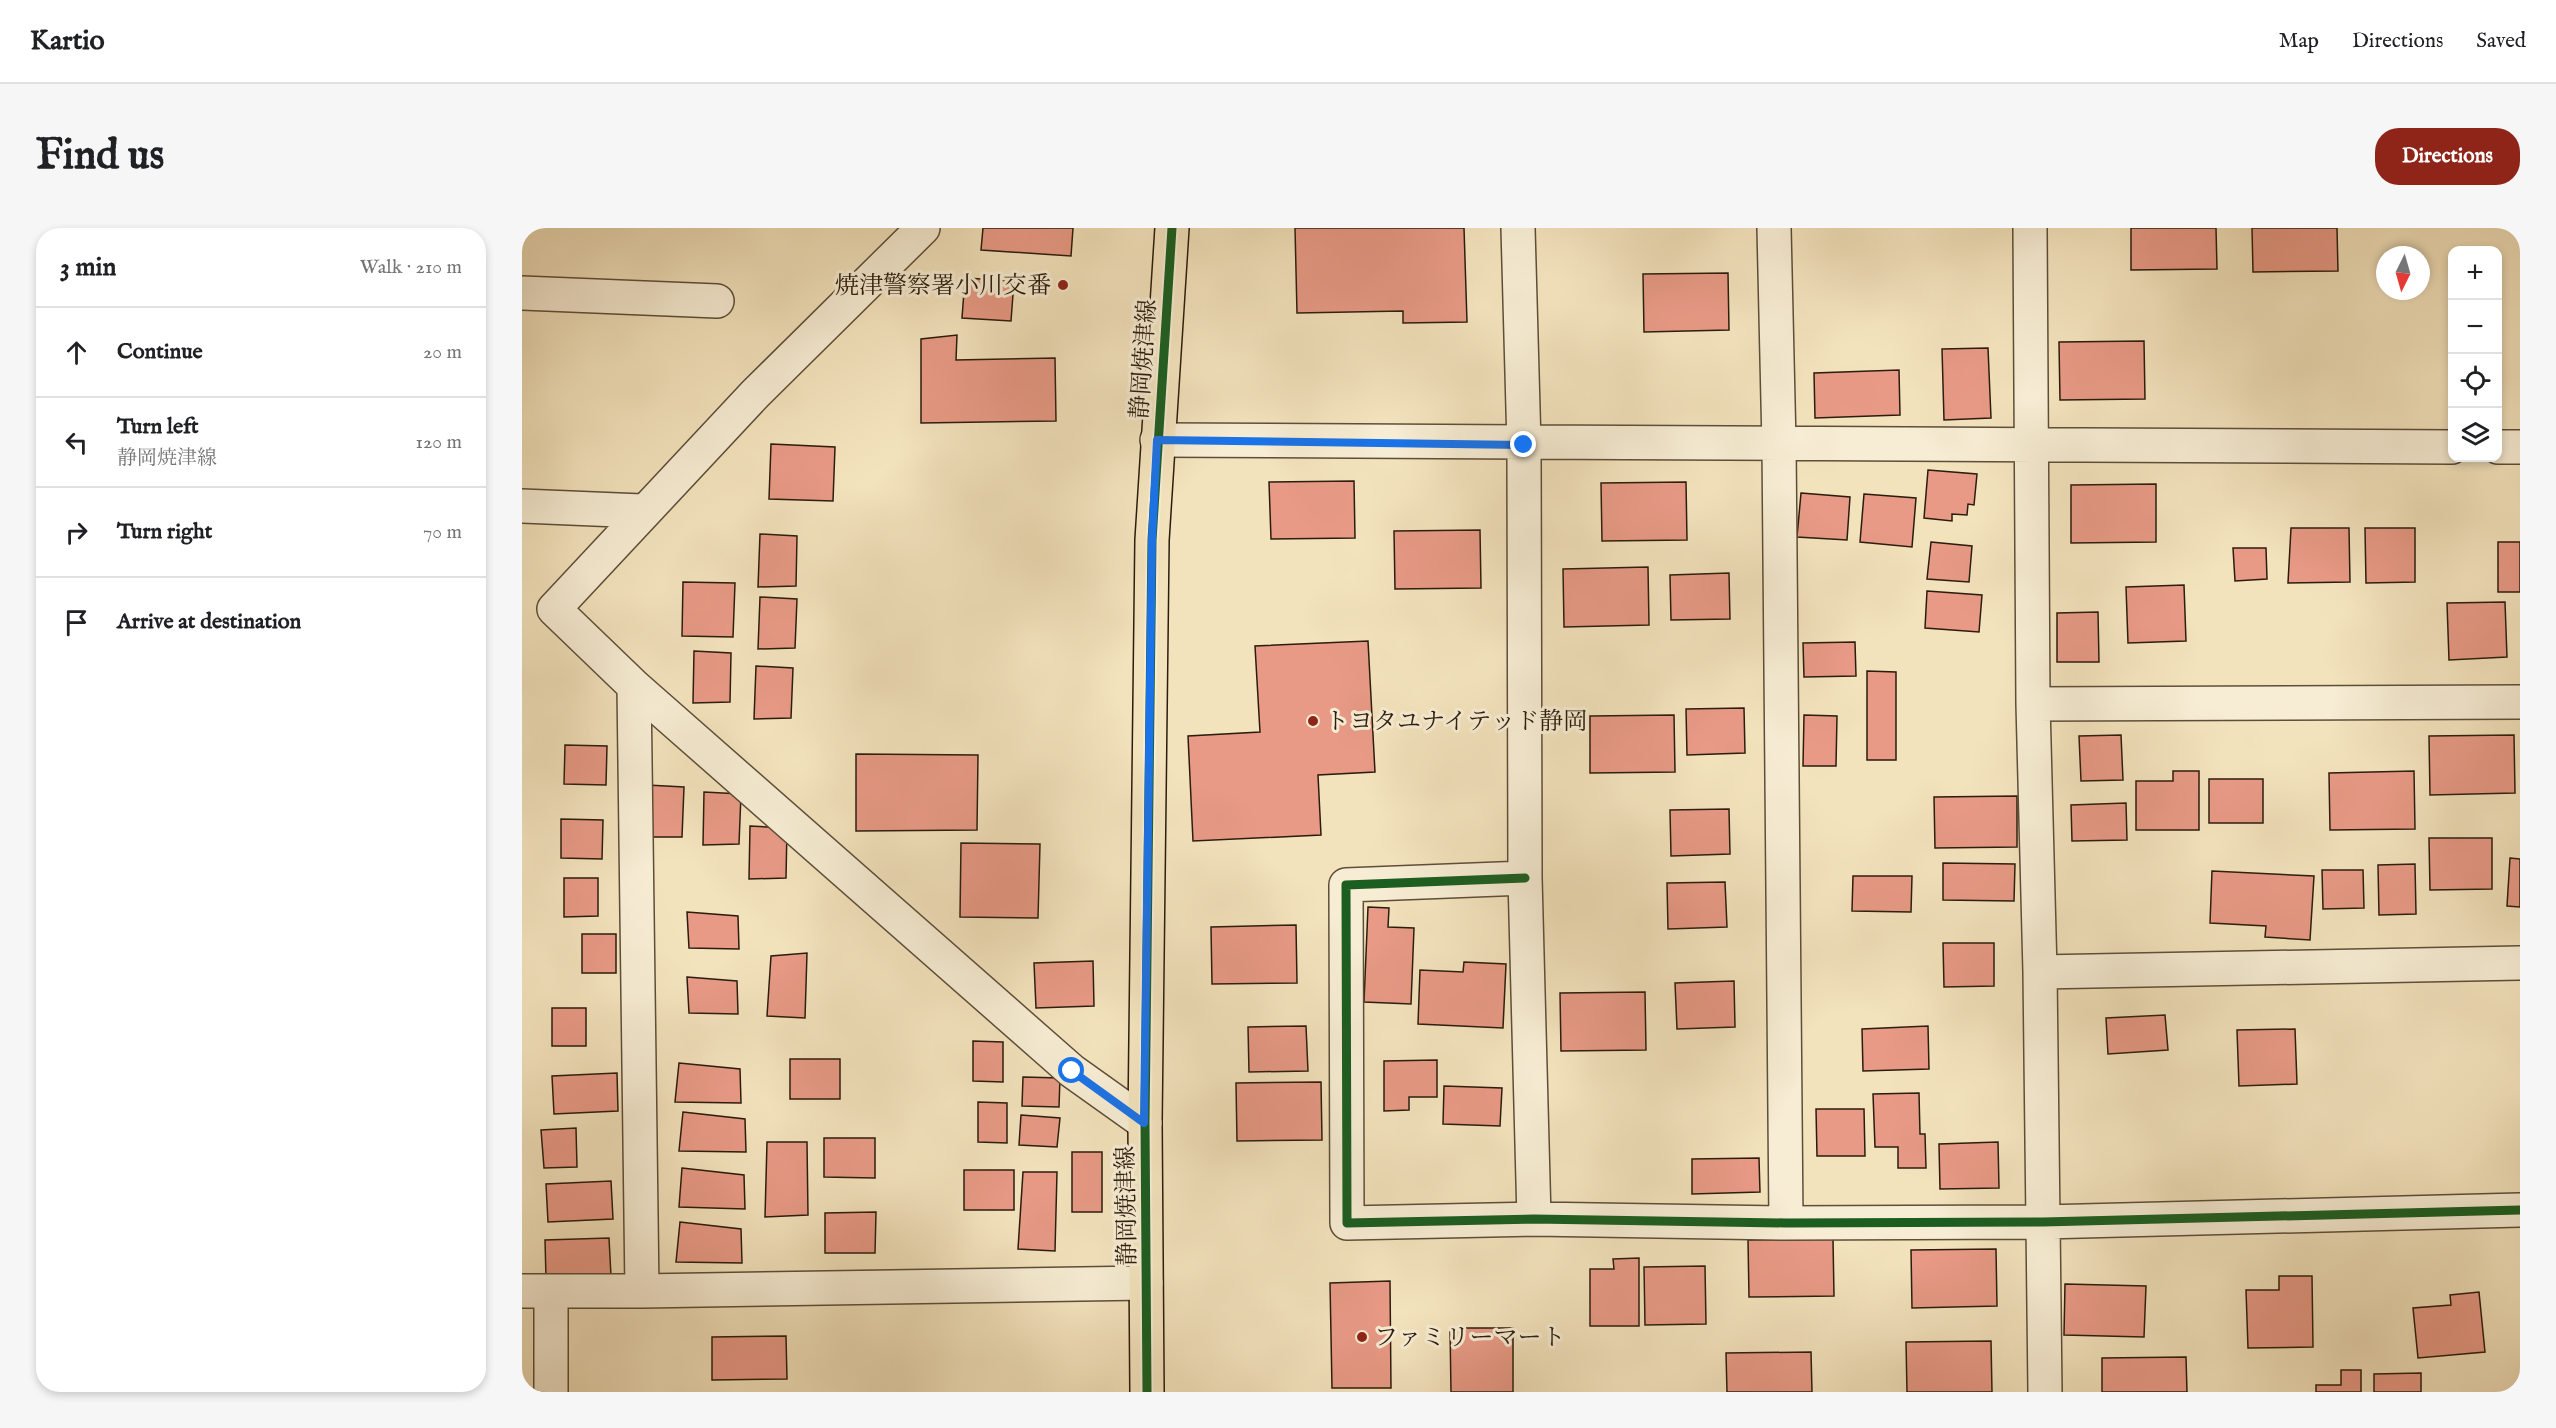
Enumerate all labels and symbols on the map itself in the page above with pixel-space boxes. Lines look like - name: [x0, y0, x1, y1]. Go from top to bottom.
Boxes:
- north arrow: [2376, 246, 2430, 300]
- place label: 焼津警察署小川交番: [835, 271, 1051, 302]
- marker: 焼津警察署小川交番: [1056, 278, 1070, 292]
- street label: 静岡焼津線: [1125, 298, 1164, 420]
- route end: [1510, 431, 1536, 457]
- place label: トヨタユナイテッド静岡: [1325, 707, 1587, 738]
- marker: トヨタユナイテッド静岡: [1306, 714, 1320, 728]
- route start: [1058, 1057, 1084, 1083]
- street label: 静岡焼津線: [1111, 1146, 1144, 1266]
- place label: ファミリーマート: [1374, 1323, 1566, 1354]
- marker: ファミリーマート: [1355, 1330, 1369, 1344]

